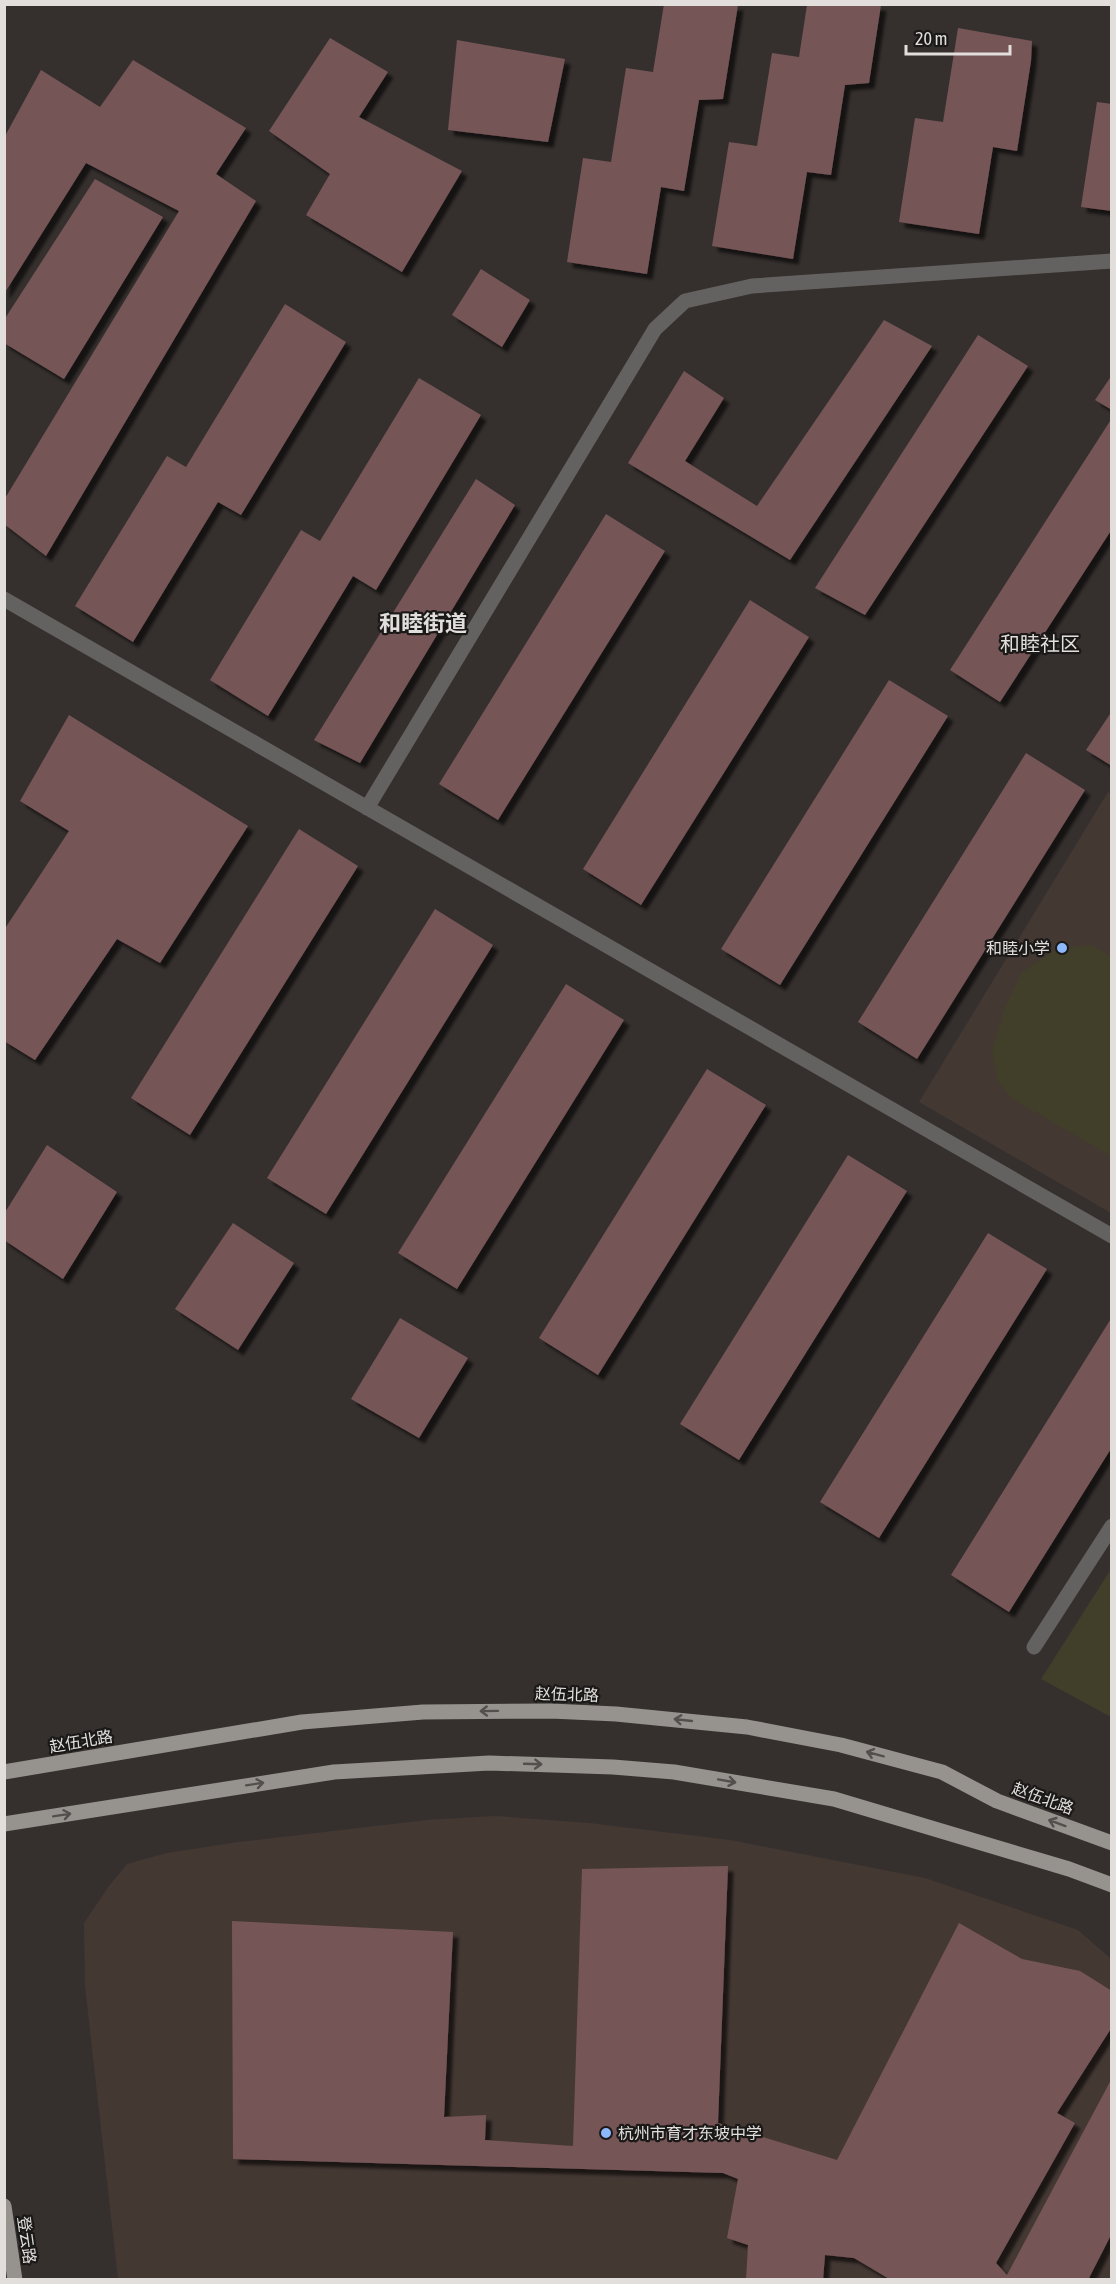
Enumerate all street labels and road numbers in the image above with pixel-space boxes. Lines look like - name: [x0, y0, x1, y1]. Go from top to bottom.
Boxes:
- street label: 赵伍北路: [535, 1684, 599, 1704]
- street label: 赵伍北路: [48, 1727, 114, 1755]
- street label: 赵伍北路: [1010, 1779, 1076, 1817]
- street label: 登云路: [15, 2215, 39, 2265]

